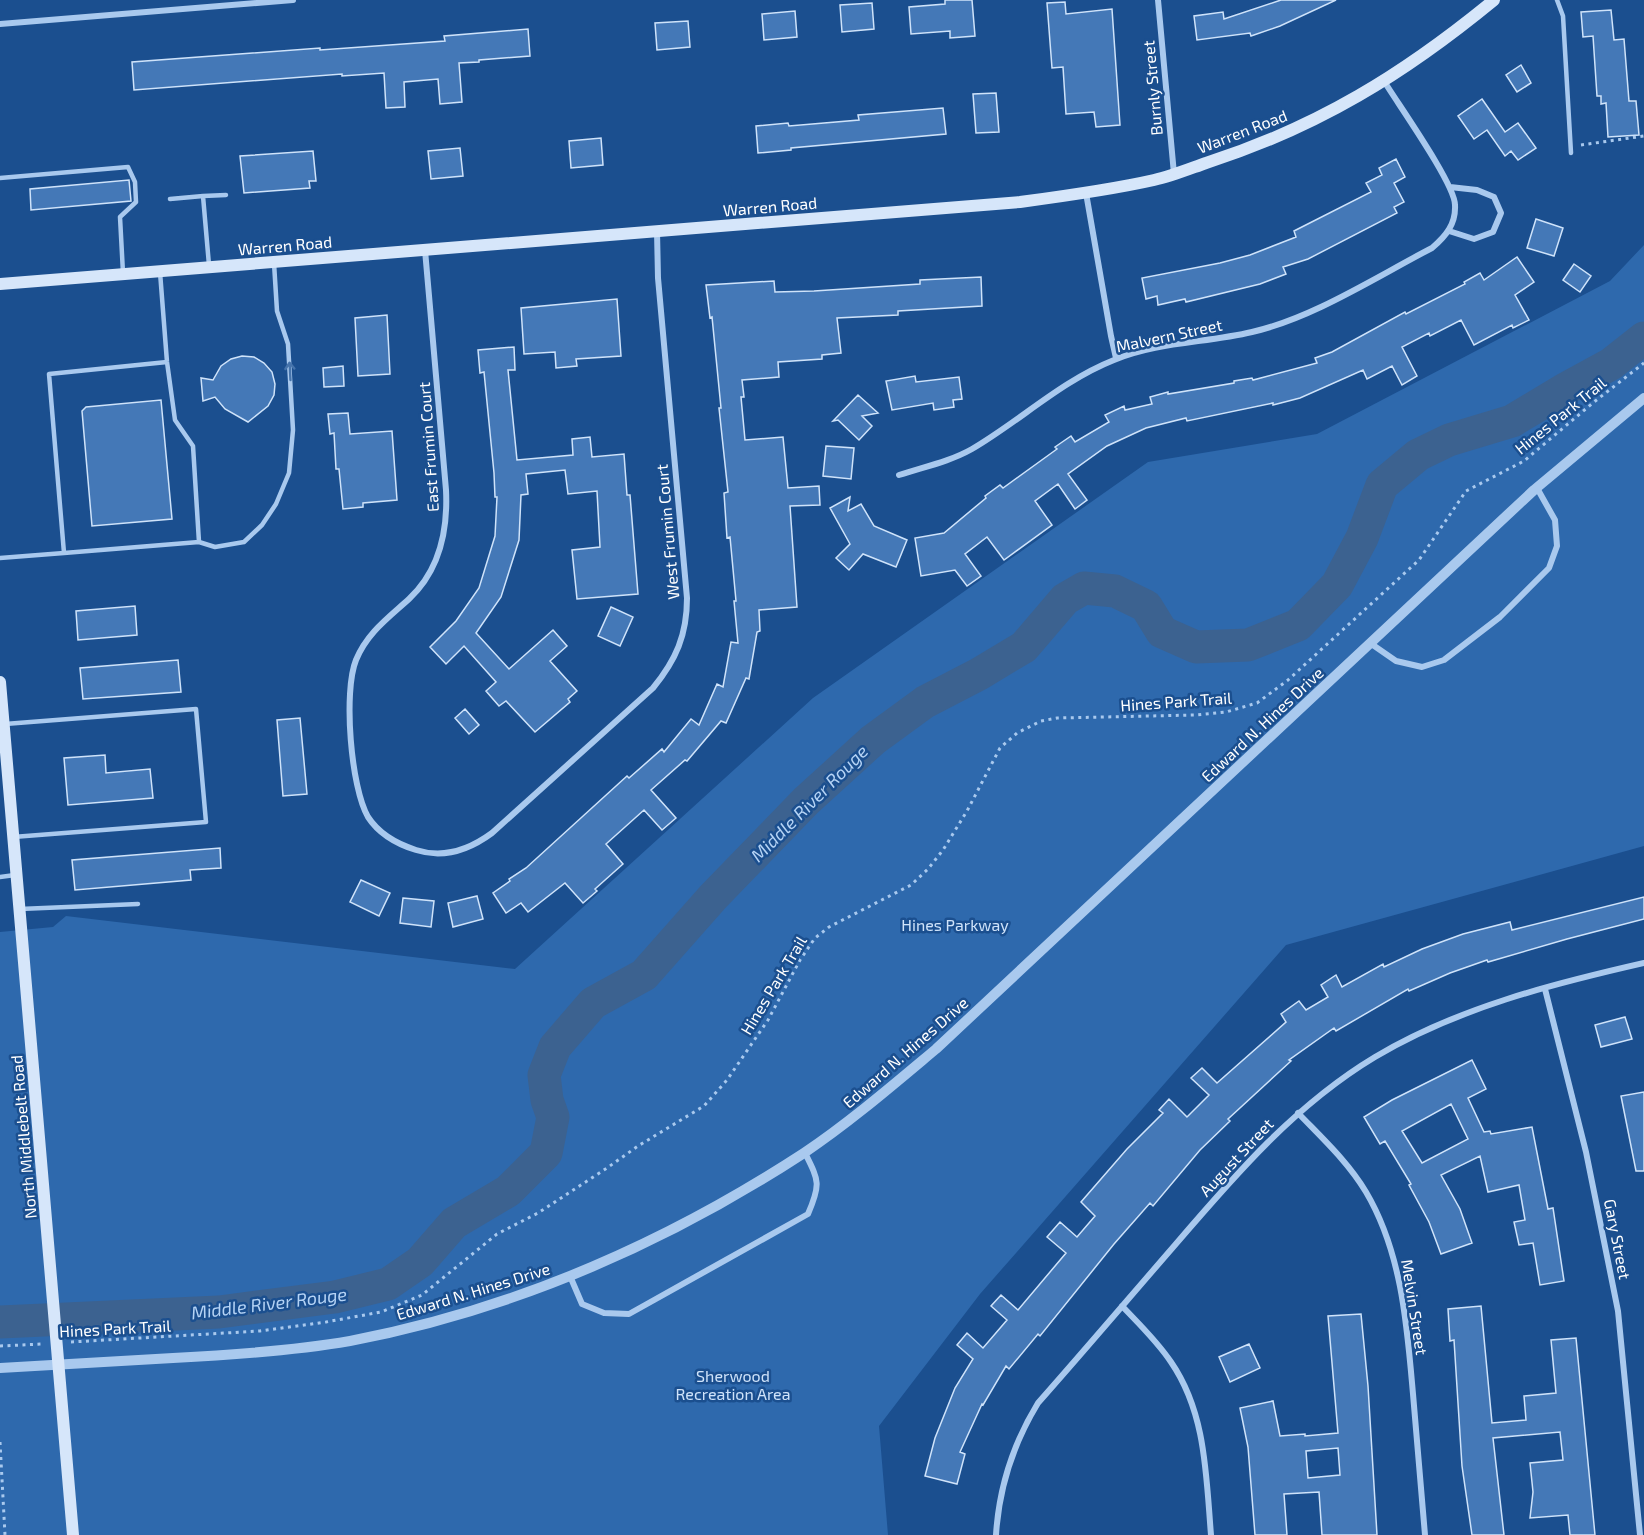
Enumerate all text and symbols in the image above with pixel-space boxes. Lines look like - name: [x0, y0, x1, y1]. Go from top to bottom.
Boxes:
- street label: Burnly Street: [1138, 40, 1166, 136]
- street label: Warren Road: [1194, 105, 1290, 157]
- street label: Warren Road: [722, 192, 818, 220]
- street label: Warren Road: [237, 231, 333, 259]
- street label: Malvern Street: [1114, 314, 1224, 356]
- one-way arrow: [284, 362, 295, 382]
- street label: Hines Park Trail: [1511, 372, 1610, 458]
- street label: East Frumin Court: [414, 381, 442, 513]
- street label: West Frumin Court: [652, 464, 682, 600]
- street label: Edward N. Hines Drive: [1197, 663, 1327, 785]
- street label: Hines Park Trail: [1120, 688, 1233, 714]
- water label: Middle River Rouge: [746, 740, 872, 866]
- park label: Hines Parkway: [901, 915, 1009, 934]
- street label: Hines Park Trail: [736, 932, 810, 1038]
- street label: Edward N. Hines Drive: [838, 992, 972, 1112]
- street label: North Middlebelt Road: [6, 1054, 40, 1220]
- street label: August Street: [1195, 1114, 1277, 1200]
- street label: Gary Street: [1601, 1197, 1635, 1281]
- street label: Melvin Street: [1398, 1258, 1432, 1356]
- street label: Edward N. Hines Drive: [394, 1259, 552, 1323]
- water label: Middle River Rouge: [190, 1282, 348, 1323]
- street label: Hines Park Trail: [59, 1316, 172, 1340]
- park label: Sherwood Recreation Area: [676, 1366, 790, 1403]

